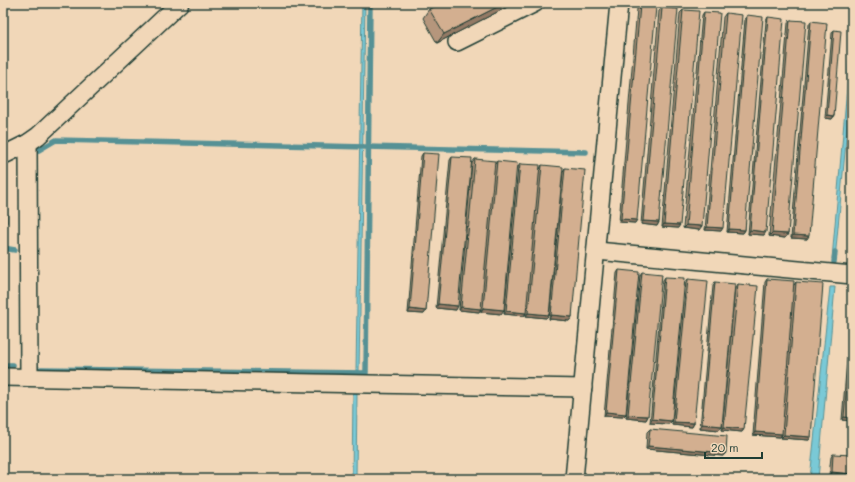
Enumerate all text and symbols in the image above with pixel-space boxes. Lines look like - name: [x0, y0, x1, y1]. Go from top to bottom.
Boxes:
- scale bar: [705, 434, 762, 460]
- text: 20 m: [711, 439, 739, 455]

